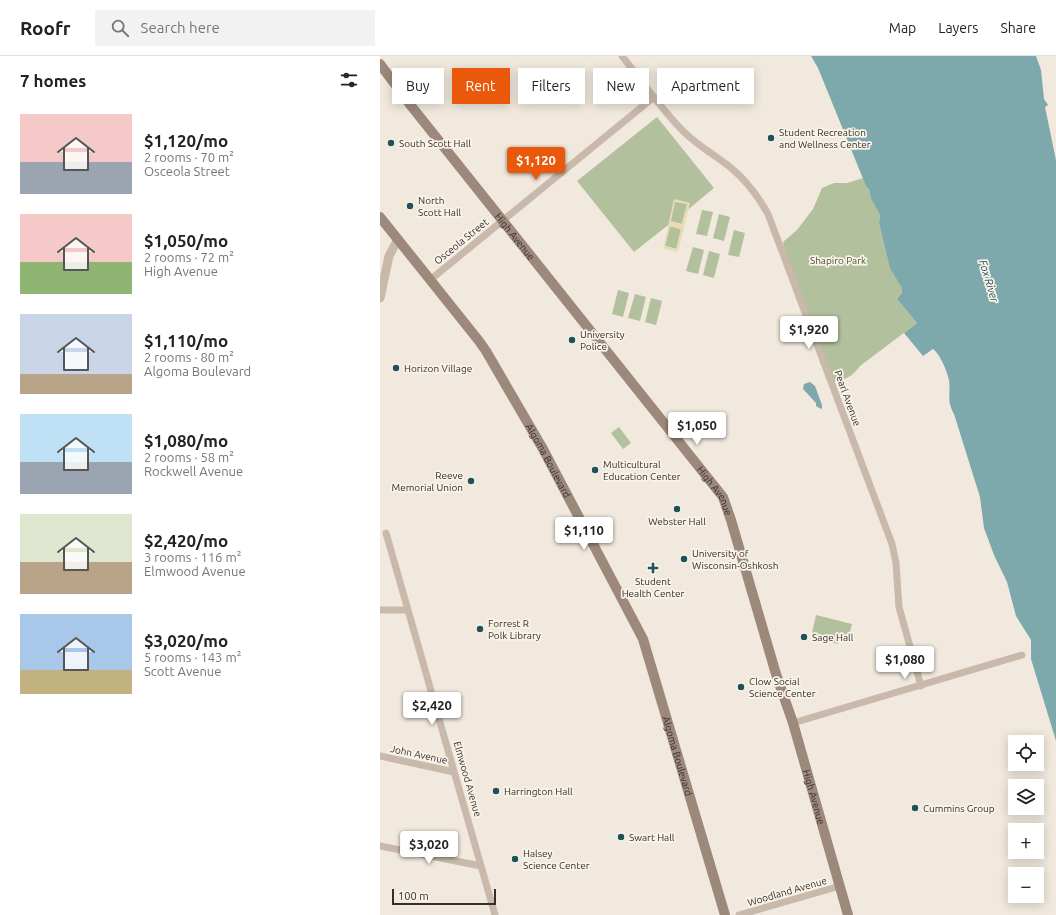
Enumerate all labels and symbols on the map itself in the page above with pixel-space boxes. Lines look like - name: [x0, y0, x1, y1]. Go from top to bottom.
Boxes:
- place label: Student Recreation and Wellness Center: [779, 127, 871, 150]
- marker: Student Recreation and Wellness Center: [766, 133, 776, 143]
- marker: South Scott Hall: [386, 138, 396, 148]
- place label: South Scott Hall: [399, 138, 471, 149]
- pin: $1,120: [503, 147, 569, 181]
- place label: North Scott Hall: [418, 195, 462, 218]
- marker: North Scott Hall: [405, 201, 415, 211]
- street label: High Avenue: [493, 211, 537, 262]
- street label: Osceola Street: [432, 216, 491, 266]
- park label: Shapiro Park: [810, 255, 866, 266]
- water label: Fox River: [977, 258, 1001, 304]
- pin: $1,920: [776, 316, 842, 350]
- place label: University Police: [580, 329, 625, 352]
- marker: University Police: [567, 335, 577, 345]
- marker: Horizon Village: [391, 363, 401, 373]
- place label: Horizon Village: [404, 363, 472, 374]
- street label: Pearl Avenue: [832, 369, 863, 428]
- pin: $1,050: [664, 412, 730, 446]
- street label: Algoma Boulevard: [523, 422, 573, 500]
- place label: Multicultural Education Center: [603, 459, 681, 482]
- street label: High Avenue: [695, 464, 734, 517]
- marker: Multicultural Education Center: [590, 465, 600, 475]
- place label: Reeve Memorial Union: [392, 470, 463, 493]
- marker: Reeve Memorial Union: [466, 476, 476, 486]
- marker: Webster Hall: [672, 504, 682, 514]
- place label: Webster Hall: [648, 516, 706, 527]
- pin: $1,110: [551, 517, 617, 551]
- place label: University of Wisconsin-Oshkosh: [692, 548, 778, 571]
- marker: University of Wisconsin-Oshkosh: [679, 554, 689, 564]
- marker: Student Health Center: [647, 562, 659, 574]
- place label: Student Health Center: [622, 576, 685, 599]
- place label: Forrest R Polk Library: [488, 618, 541, 641]
- marker: Forrest R Polk Library: [475, 624, 485, 634]
- marker: Sage Hall: [799, 632, 809, 642]
- place label: Sage Hall: [812, 632, 854, 643]
- pin: $1,080: [872, 646, 938, 680]
- place label: Clow Social Science Center: [749, 676, 816, 699]
- marker: Clow Social Science Center: [736, 682, 746, 692]
- pin: $2,420: [399, 692, 465, 726]
- street label: Algoma Boulevard: [660, 715, 694, 797]
- street label: Elmwood Avenue: [451, 740, 484, 818]
- street label: John Avenue: [389, 743, 448, 766]
- street label: High Avenue: [801, 768, 827, 826]
- marker: Harrington Hall: [491, 786, 501, 796]
- place label: Harrington Hall: [504, 786, 573, 797]
- marker: Cummins Group: [910, 803, 920, 813]
- place label: Cummins Group: [923, 803, 995, 814]
- pin: $3,020: [396, 831, 462, 865]
- marker: Swart Hall: [616, 832, 626, 842]
- place label: Swart Hall: [629, 832, 675, 843]
- place label: Halsey Science Center: [523, 848, 590, 871]
- marker: Halsey Science Center: [510, 854, 520, 864]
- street label: Woodland Avenue: [746, 875, 828, 908]
- scale bar: [392, 887, 496, 906]

